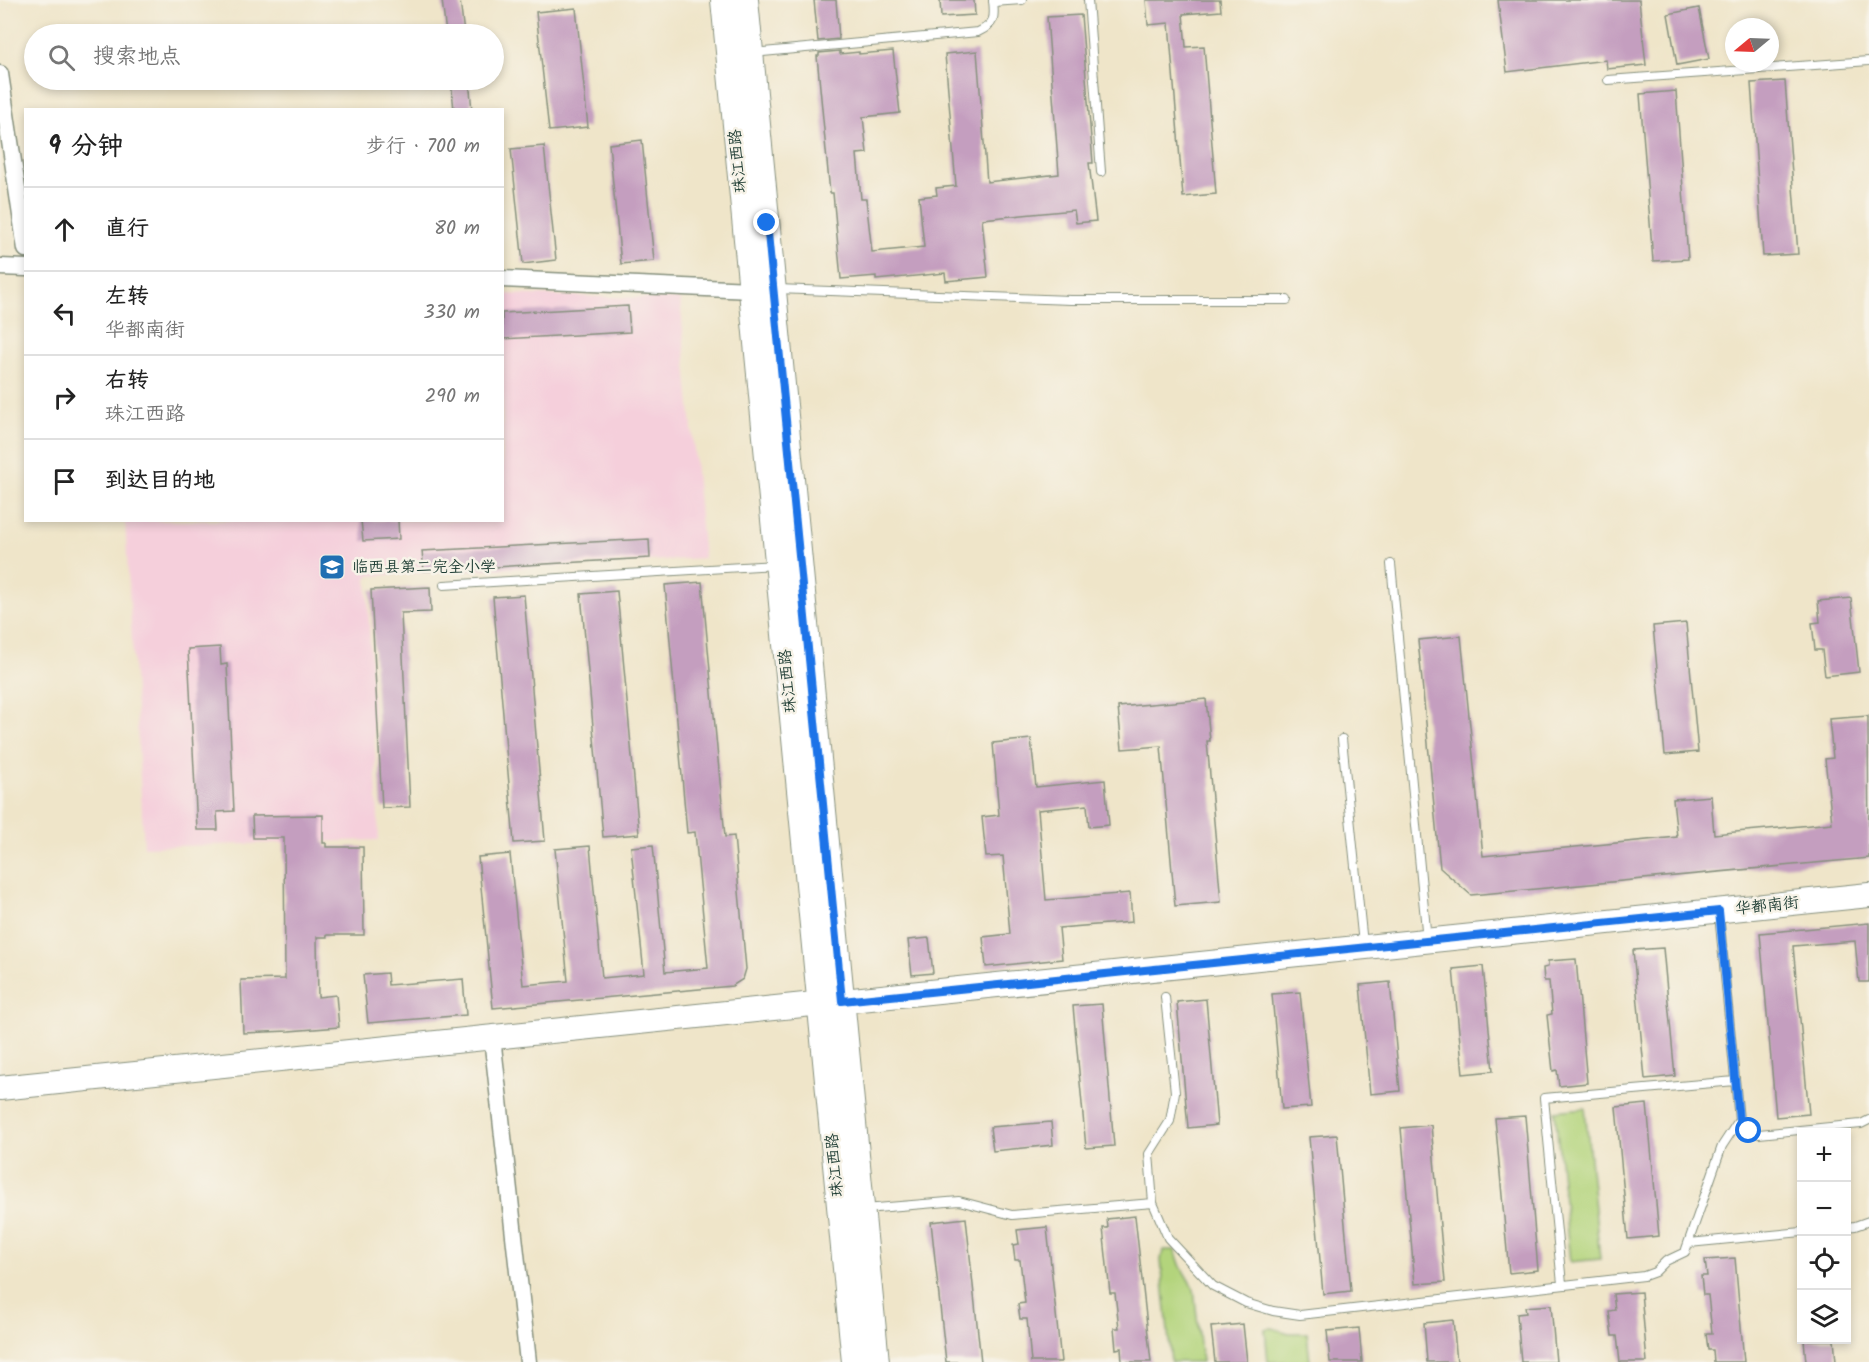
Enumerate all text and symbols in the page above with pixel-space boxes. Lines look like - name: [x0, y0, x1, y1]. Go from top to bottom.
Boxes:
- north arrow: [1725, 18, 1779, 72]
- search box: [24, 24, 504, 90]
- text: 搜索地点: [93, 40, 181, 75]
- icon: search: [45, 41, 78, 74]
- text: 9 分钟: [48, 126, 123, 168]
- street label: 珠江西路: [723, 128, 753, 194]
- text: 步行 · 700 m: [366, 131, 480, 163]
- route end: [753, 209, 779, 235]
- text: 直行: [105, 212, 149, 247]
- icon: ahead: [48, 213, 81, 246]
- text: 80 m: [434, 213, 480, 245]
- text: 左转: [105, 280, 149, 315]
- icon: left: [48, 297, 81, 330]
- text: 330 m: [423, 297, 480, 329]
- text: 华都南街: [105, 315, 185, 347]
- text: 右转: [105, 364, 149, 399]
- icon: right: [48, 381, 81, 414]
- text: 290 m: [425, 381, 480, 413]
- text: 珠江西路: [105, 399, 185, 431]
- text: 到达目的地: [105, 464, 215, 499]
- icon: arrive: [48, 465, 81, 498]
- school or university icon: 临西县第二完全小学: [317, 552, 347, 582]
- place label: 临西县第二完全小学: [352, 555, 496, 580]
- street label: 珠江西路: [773, 648, 803, 714]
- street label: 华都南街: [1734, 890, 1800, 922]
- route start: [1735, 1117, 1761, 1143]
- map controls: [1797, 1128, 1851, 1344]
- button: +: [1797, 1128, 1851, 1182]
- street label: 珠江西路: [820, 1132, 850, 1198]
- button: −: [1797, 1182, 1851, 1236]
- button: locate: [1797, 1236, 1851, 1290]
- button: layers: [1797, 1290, 1851, 1344]

